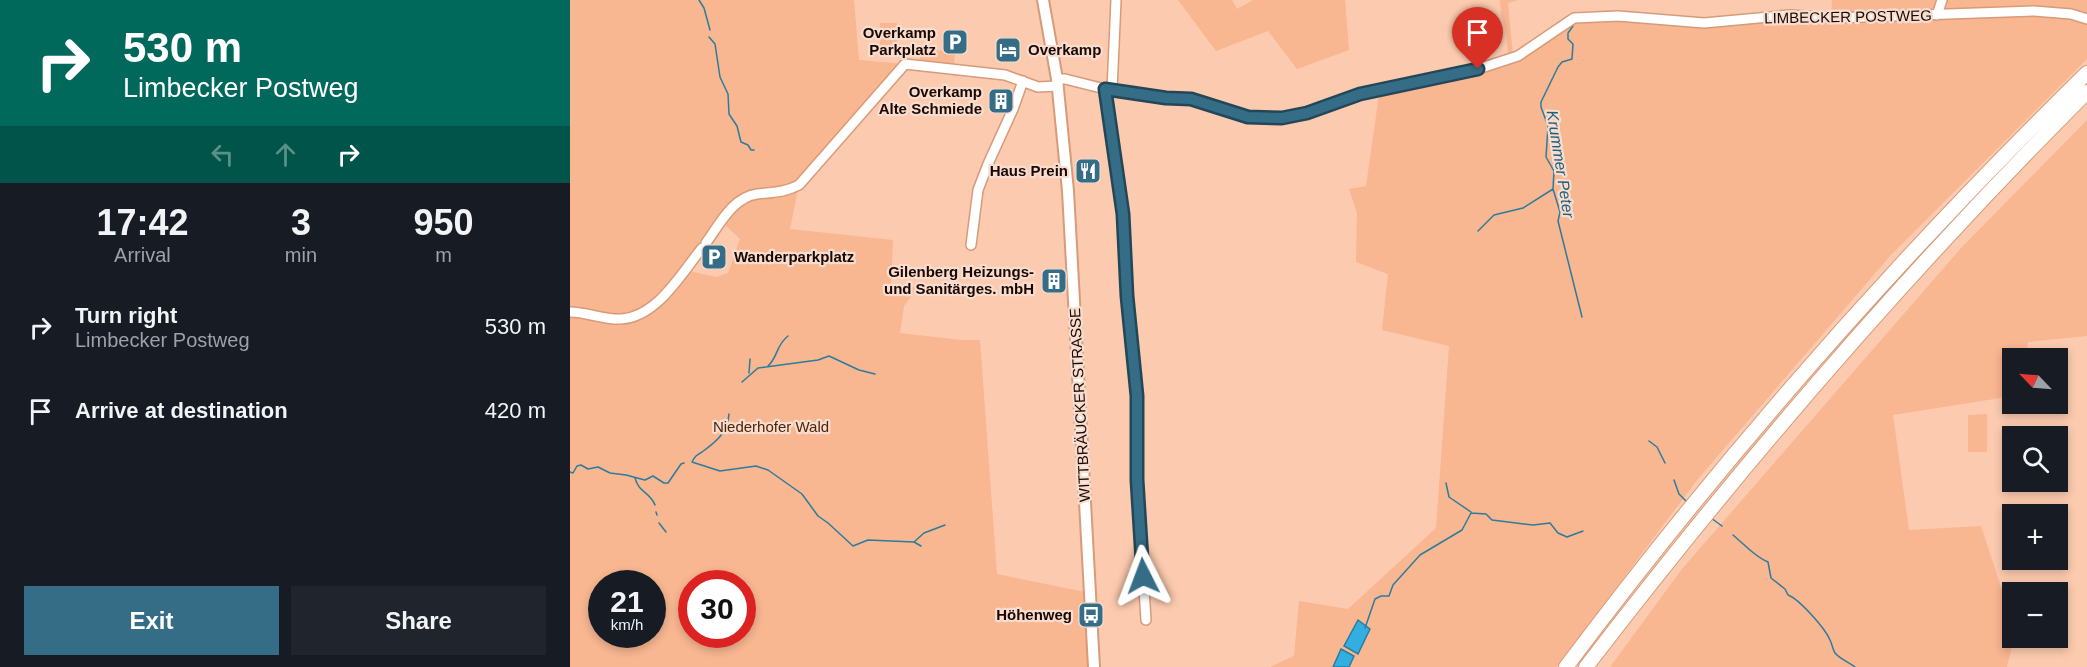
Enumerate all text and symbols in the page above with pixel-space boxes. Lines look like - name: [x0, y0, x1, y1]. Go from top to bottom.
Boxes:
- pin: [1452, 7, 1503, 69]
- street label: LIMBECKER POSTWEG: [1764, 7, 1932, 26]
- icon: arrive: [1461, 16, 1494, 49]
- icon: right: [24, 24, 102, 102]
- text: 530 m: [123, 24, 242, 71]
- place label: Overkamp Parkplatz: [863, 24, 936, 58]
- parking icon: Overkamp Parkplatz: [940, 27, 970, 57]
- hotel icon: Overkamp: [993, 35, 1023, 65]
- place label: Overkamp: [1028, 41, 1101, 58]
- text: Limbecker Postweg: [123, 73, 359, 103]
- place label: Overkamp Alte Schmiede: [879, 83, 982, 117]
- building icon: Overkamp Alte Schmiede: [986, 86, 1016, 116]
- water label: Krummer Peter: [1544, 109, 1577, 220]
- icon: left: [206, 138, 239, 171]
- icon: ahead: [269, 138, 302, 171]
- icon: right: [332, 138, 365, 171]
- restaurant icon: Haus Prein: [1073, 156, 1103, 186]
- place label: Haus Prein: [990, 162, 1068, 179]
- text: 17:42: [96, 202, 188, 243]
- text: 3: [291, 202, 311, 243]
- text: 950: [413, 202, 474, 243]
- parking icon: Wanderparkplatz: [699, 242, 729, 272]
- text: Arrival: [114, 244, 171, 266]
- text: min: [285, 244, 317, 266]
- text: m: [435, 244, 452, 266]
- place label: Wanderparkplatz: [734, 248, 854, 265]
- place label: Gilenberg Heizungs- und Sanitärges. mbH: [884, 263, 1034, 297]
- building icon: Gilenberg Heizungs- und Sanitärges. mbH: [1039, 266, 1069, 296]
- text: Turn right: [75, 303, 177, 328]
- street label: WITTBRÄUCKER STRASSE: [1066, 308, 1093, 502]
- icon: right: [24, 311, 57, 344]
- text: 530 m: [485, 314, 546, 339]
- text: Limbecker Postweg: [75, 329, 250, 351]
- north arrow: [2002, 348, 2068, 414]
- map controls: [2002, 348, 2068, 648]
- icon: arrive: [24, 395, 57, 428]
- text: Arrive at destination: [75, 398, 288, 423]
- text: 420 m: [485, 398, 546, 423]
- park label: Niederhofer Wald: [713, 418, 829, 435]
- button: search: [2002, 426, 2068, 492]
- button: +: [2002, 504, 2068, 570]
- position arrow: [1111, 544, 1175, 608]
- speed limit sign: 30: [678, 570, 756, 648]
- button: −: [2002, 582, 2068, 648]
- text: 21: [610, 585, 644, 618]
- button: Exit: [24, 586, 279, 655]
- button: Share: [291, 586, 546, 655]
- bus stop icon: Höhenweg: [1076, 600, 1106, 630]
- place label: Höhenweg: [996, 606, 1072, 623]
- text: km/h: [611, 616, 643, 633]

